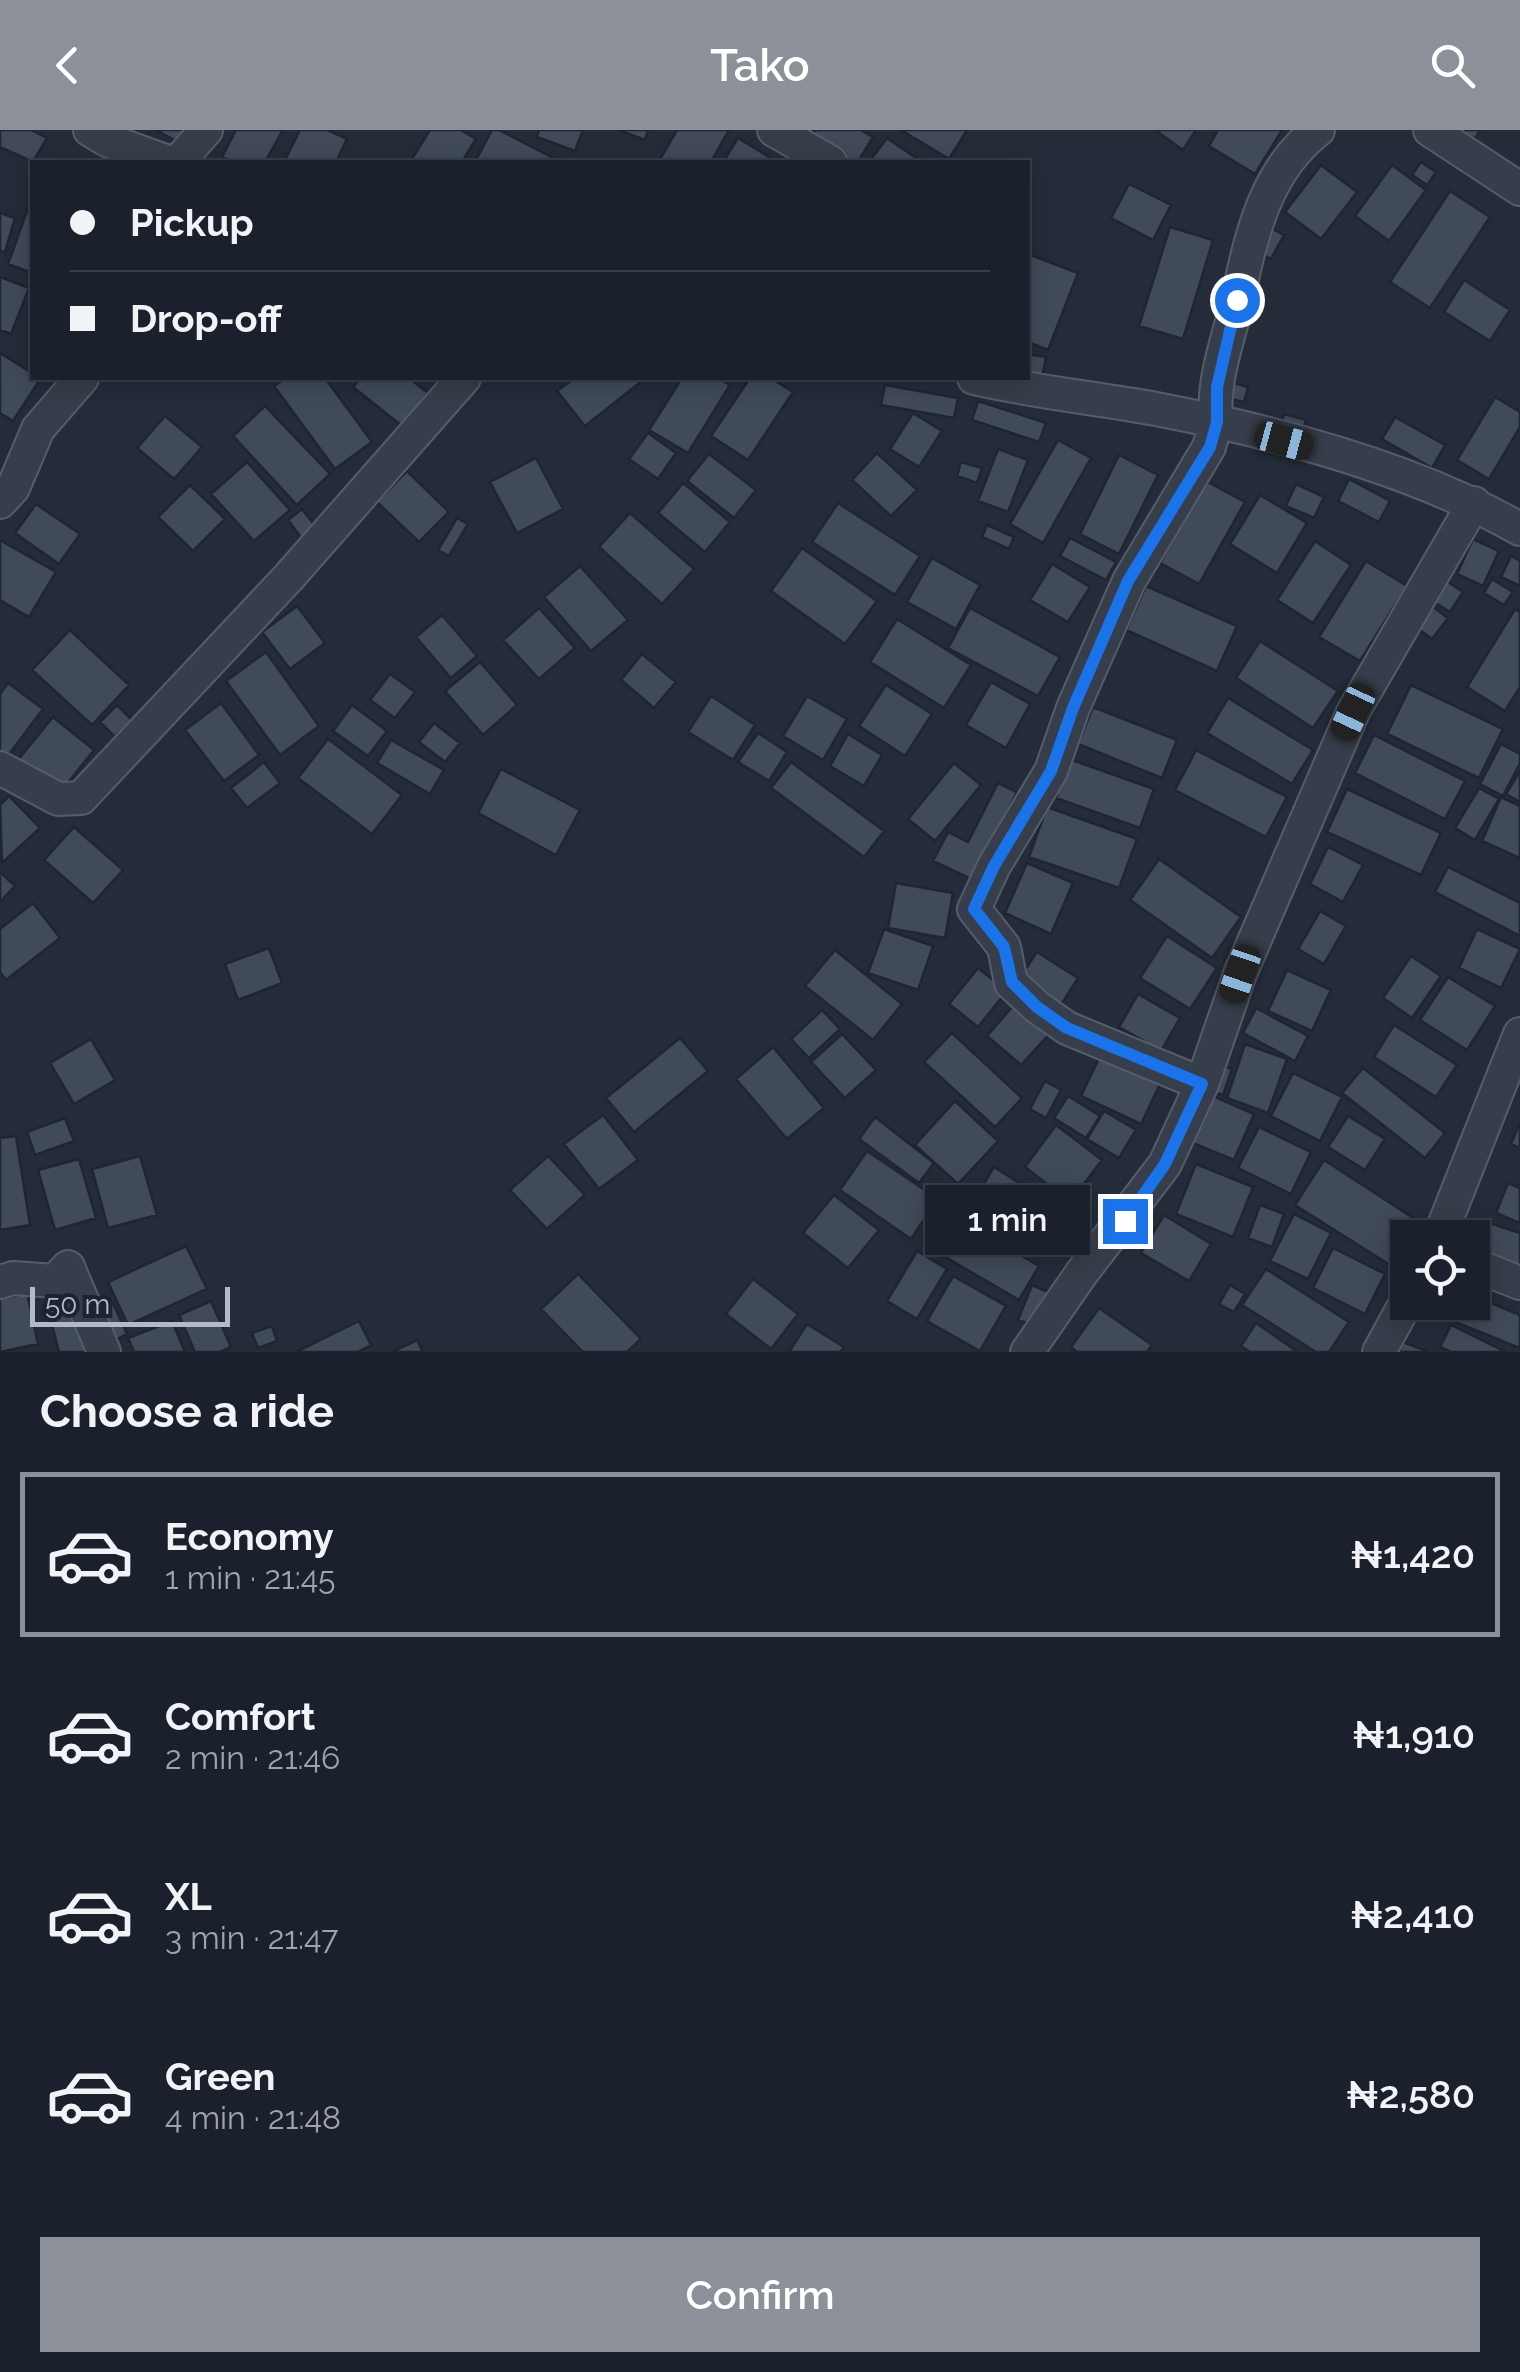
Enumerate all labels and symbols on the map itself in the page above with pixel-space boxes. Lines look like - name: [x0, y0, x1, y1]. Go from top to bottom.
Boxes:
- route start: [1215, 278, 1260, 323]
- car: [1251, 419, 1317, 463]
- car: [1327, 678, 1379, 746]
- car: [1216, 941, 1264, 1007]
- callout: 1 min: [925, 1186, 1090, 1256]
- route end: [1103, 1199, 1148, 1244]
- scale bar: [30, 1282, 230, 1326]

